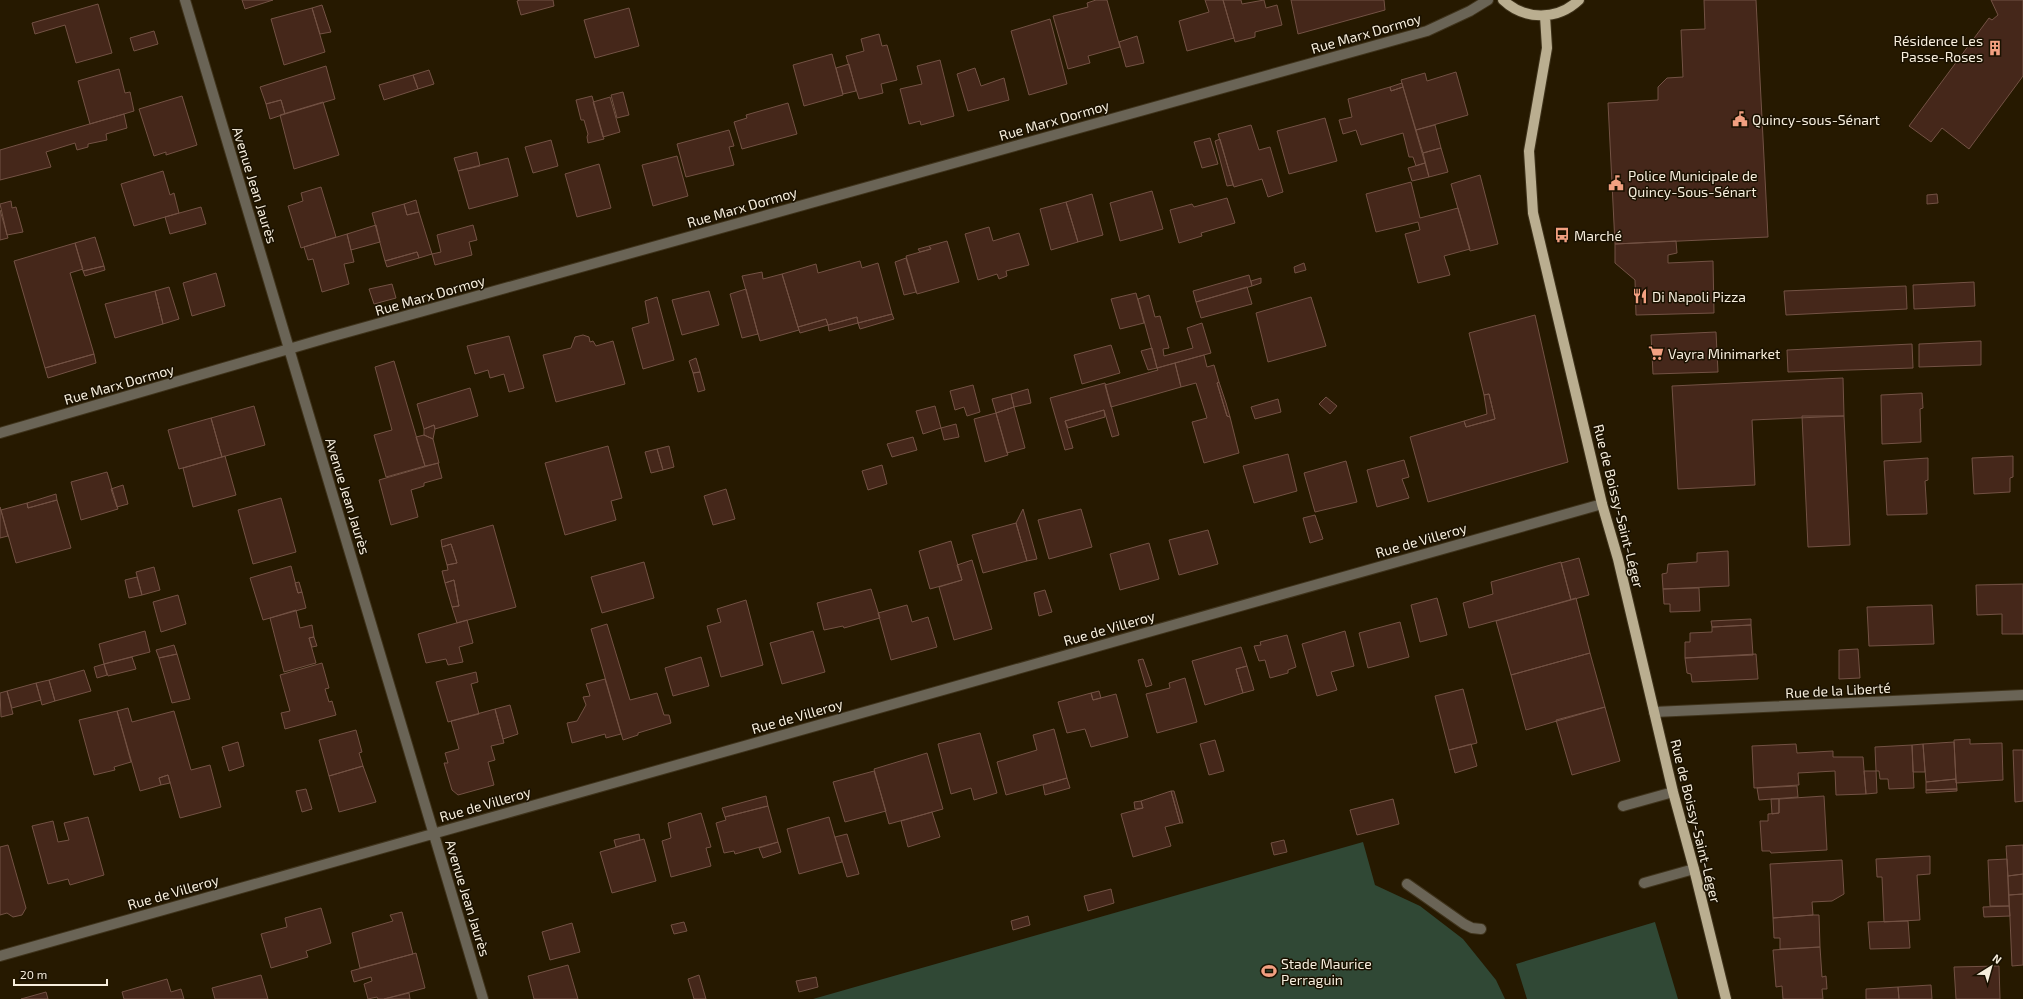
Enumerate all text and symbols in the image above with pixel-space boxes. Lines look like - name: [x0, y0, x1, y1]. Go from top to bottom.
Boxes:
- street label: Rue Marx Dormoy: [1309, 9, 1424, 57]
- place label: Résidence Les Passe-Roses: [1893, 32, 1983, 65]
- building icon: Résidence Les Passe-Roses: [1986, 39, 2004, 57]
- street label: Rue Marx Dormoy: [997, 96, 1112, 144]
- public building icon: Quincy-sous-Sénart: [1731, 110, 1749, 128]
- place label: Quincy-sous-Sénart: [1752, 111, 1880, 128]
- street label: Avenue Jean Jaurès: [229, 125, 281, 245]
- place label: Police Municipale de Quincy-Sous-Sénart: [1628, 167, 1757, 200]
- public building icon: Police Municipale de Quincy-Sous-Sénart: [1607, 174, 1625, 192]
- street label: Rue Marx Dormoy: [685, 183, 800, 231]
- bus stop icon: Marché: [1553, 226, 1571, 244]
- place label: Marché: [1574, 227, 1622, 244]
- street label: Rue Marx Dormoy: [373, 271, 488, 319]
- restaurant icon: Di Napoli Pizza: [1631, 287, 1649, 305]
- place label: Di Napoli Pizza: [1652, 288, 1746, 305]
- supermarket icon: Vayra Minimarket: [1647, 344, 1665, 362]
- place label: Vayra Minimarket: [1668, 345, 1780, 362]
- street label: Rue Marx Dormoy: [62, 360, 177, 408]
- street label: Rue de Boissy-Saint-Léger: [1590, 422, 1648, 590]
- street label: Avenue Jean Jaurès: [322, 436, 374, 556]
- street label: Rue de Villeroy: [1373, 519, 1469, 561]
- street label: Rue de Villeroy: [1061, 607, 1157, 649]
- street label: Rue de la Liberté: [1785, 679, 1891, 701]
- street label: Rue de Villeroy: [749, 695, 845, 737]
- street label: Rue de Boissy-Saint-Léger: [1667, 737, 1725, 905]
- street label: Rue de Villeroy: [437, 783, 533, 825]
- street label: Avenue Jean Jaurès: [442, 838, 494, 958]
- street label: Rue de Villeroy: [125, 871, 221, 913]
- north arrow: [1971, 947, 2011, 987]
- text: N: [1990, 951, 2004, 966]
- place label: Stade Maurice Perraguin: [1281, 955, 1372, 988]
- scale bar: [14, 961, 107, 987]
- sports icon: Stade Maurice Perraguin: [1260, 962, 1278, 980]
- text: 20 m: [20, 967, 47, 981]

